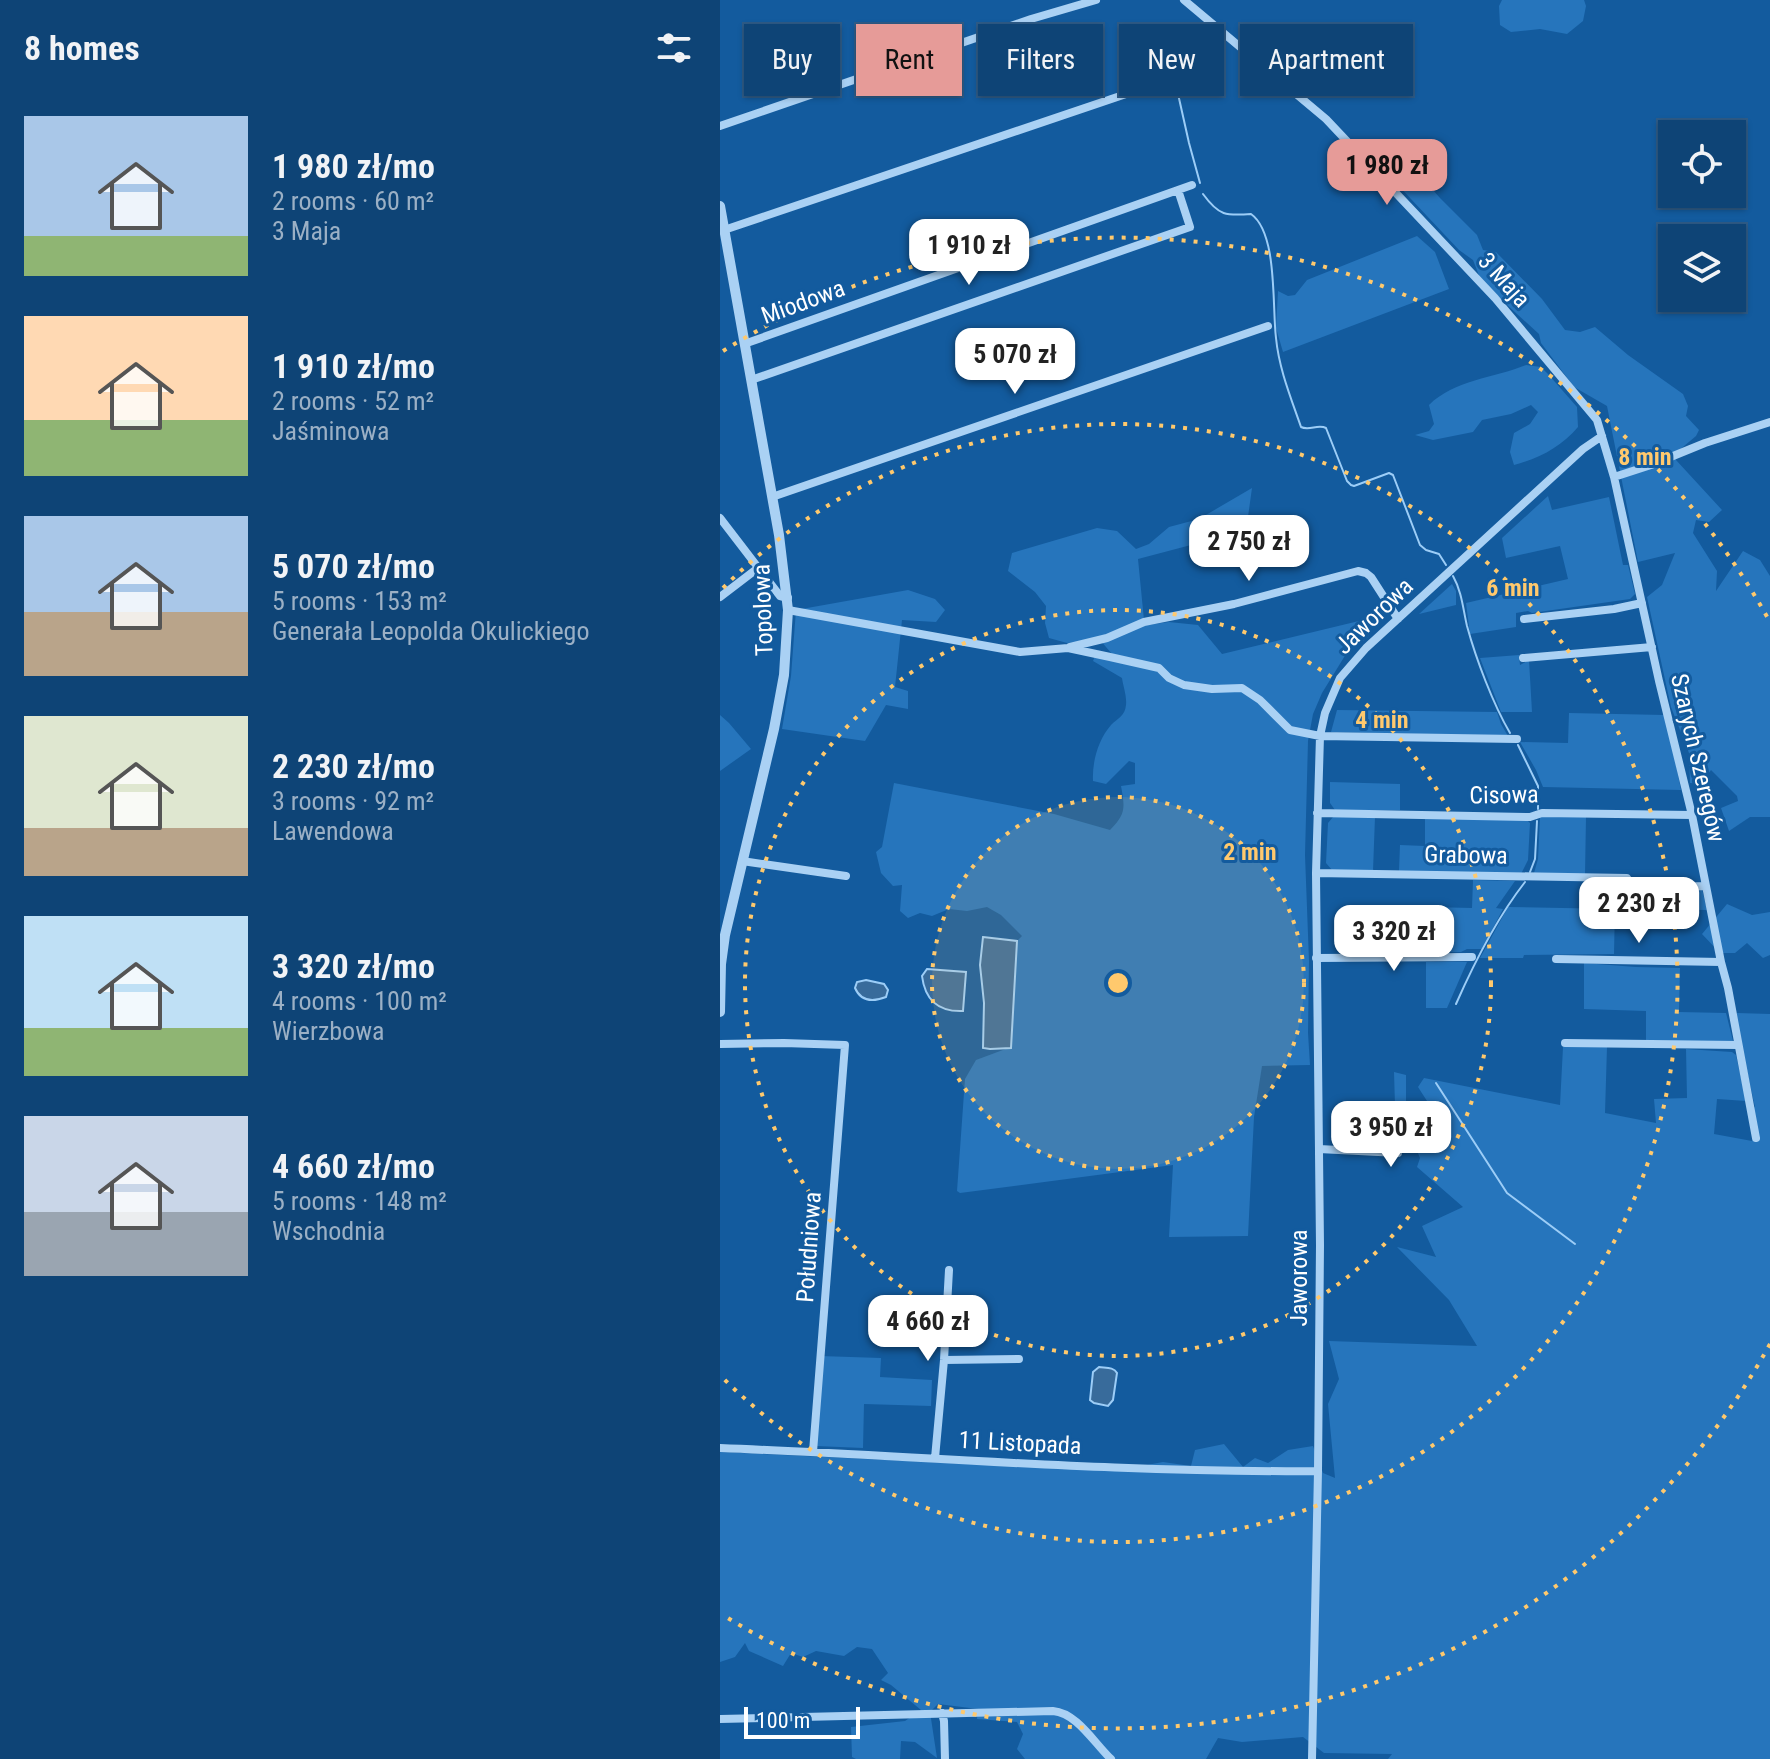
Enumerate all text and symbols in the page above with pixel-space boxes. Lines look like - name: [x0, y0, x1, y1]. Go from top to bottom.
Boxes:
- chip: Buy: [744, 24, 840, 96]
- chip: Rent: [856, 24, 962, 96]
- chip: Filters: [978, 24, 1103, 96]
- chip: New: [1119, 24, 1224, 96]
- chip: Apartment: [1240, 24, 1413, 96]
- icon: filters: [652, 26, 696, 70]
- text: 8 homes: [24, 28, 140, 68]
- map controls: [1658, 120, 1746, 312]
- button: locate: [1658, 120, 1746, 208]
- pin: 1 980 zł: [1304, 139, 1470, 207]
- text: 1 980 zł/mo: [272, 146, 435, 186]
- icon: home: [88, 148, 184, 244]
- text: 1 980 zł: [1345, 150, 1429, 180]
- text: 2 rooms · 60 m²: [272, 186, 434, 216]
- text: 3 Maja: [272, 216, 341, 246]
- pin: 1 910 zł: [886, 219, 1052, 287]
- button: layers: [1658, 224, 1746, 312]
- text: 1 910 zł: [927, 230, 1011, 260]
- street label: 3 Maja: [1472, 247, 1536, 313]
- street label: Miodowa: [757, 274, 849, 330]
- pin: 5 070 zł: [932, 328, 1098, 396]
- text: 5 070 zł: [973, 339, 1057, 369]
- text: 1 910 zł/mo: [272, 346, 435, 386]
- icon: home: [88, 348, 184, 444]
- text: 2 rooms · 52 m²: [272, 386, 434, 416]
- text: Jaśminowa: [272, 416, 389, 446]
- text: 8 min: [1618, 443, 1672, 471]
- pin: 2 750 zł: [1166, 515, 1332, 583]
- text: 2 750 zł: [1207, 526, 1291, 556]
- text: 5 070 zł/mo: [272, 546, 435, 586]
- icon: home: [88, 548, 184, 644]
- street label: Topolowa: [747, 564, 779, 656]
- street label: Jaworowa: [1329, 572, 1419, 660]
- text: 6 min: [1486, 574, 1540, 602]
- text: 5 rooms · 153 m²: [272, 586, 447, 616]
- text: Generała Leopolda Okulickiego: [272, 616, 590, 646]
- street label: Szarych Szeregów: [1665, 671, 1731, 845]
- text: 4 min: [1355, 706, 1409, 734]
- text: 2 230 zł/mo: [272, 746, 435, 786]
- icon: home: [88, 748, 184, 844]
- street label: Cisowa: [1469, 780, 1539, 810]
- text: 3 rooms · 92 m²: [272, 786, 434, 816]
- text: Lawendowa: [272, 816, 394, 846]
- text: 2 min: [1223, 838, 1277, 866]
- street label: Grabowa: [1424, 840, 1508, 870]
- pin: 2 230 zł: [1556, 877, 1722, 945]
- text: 2 230 zł: [1597, 888, 1681, 918]
- pin: 3 320 zł: [1311, 905, 1477, 973]
- text: 3 320 zł: [1352, 916, 1436, 946]
- text: 3 320 zł/mo: [272, 946, 435, 986]
- icon: home: [88, 948, 184, 1044]
- centre of rings: [1104, 969, 1132, 997]
- text: 4 rooms · 100 m²: [272, 986, 447, 1016]
- text: Wierzbowa: [272, 1016, 385, 1046]
- pin: 3 950 zł: [1308, 1101, 1474, 1169]
- text: 3 950 zł: [1349, 1112, 1433, 1142]
- text: 4 660 zł/mo: [272, 1146, 435, 1186]
- icon: home: [88, 1148, 184, 1244]
- text: 5 rooms · 148 m²: [272, 1186, 447, 1216]
- street label: Południowa: [791, 1191, 827, 1303]
- text: Wschodnia: [272, 1216, 385, 1246]
- street label: Jaworowa: [1285, 1230, 1313, 1326]
- pin: 4 660 zł: [845, 1295, 1011, 1363]
- text: 4 660 zł: [886, 1306, 970, 1336]
- street label: 11 Listopada: [958, 1426, 1082, 1460]
- scale bar: [744, 1703, 860, 1739]
- text: 100 m: [756, 1708, 810, 1733]

